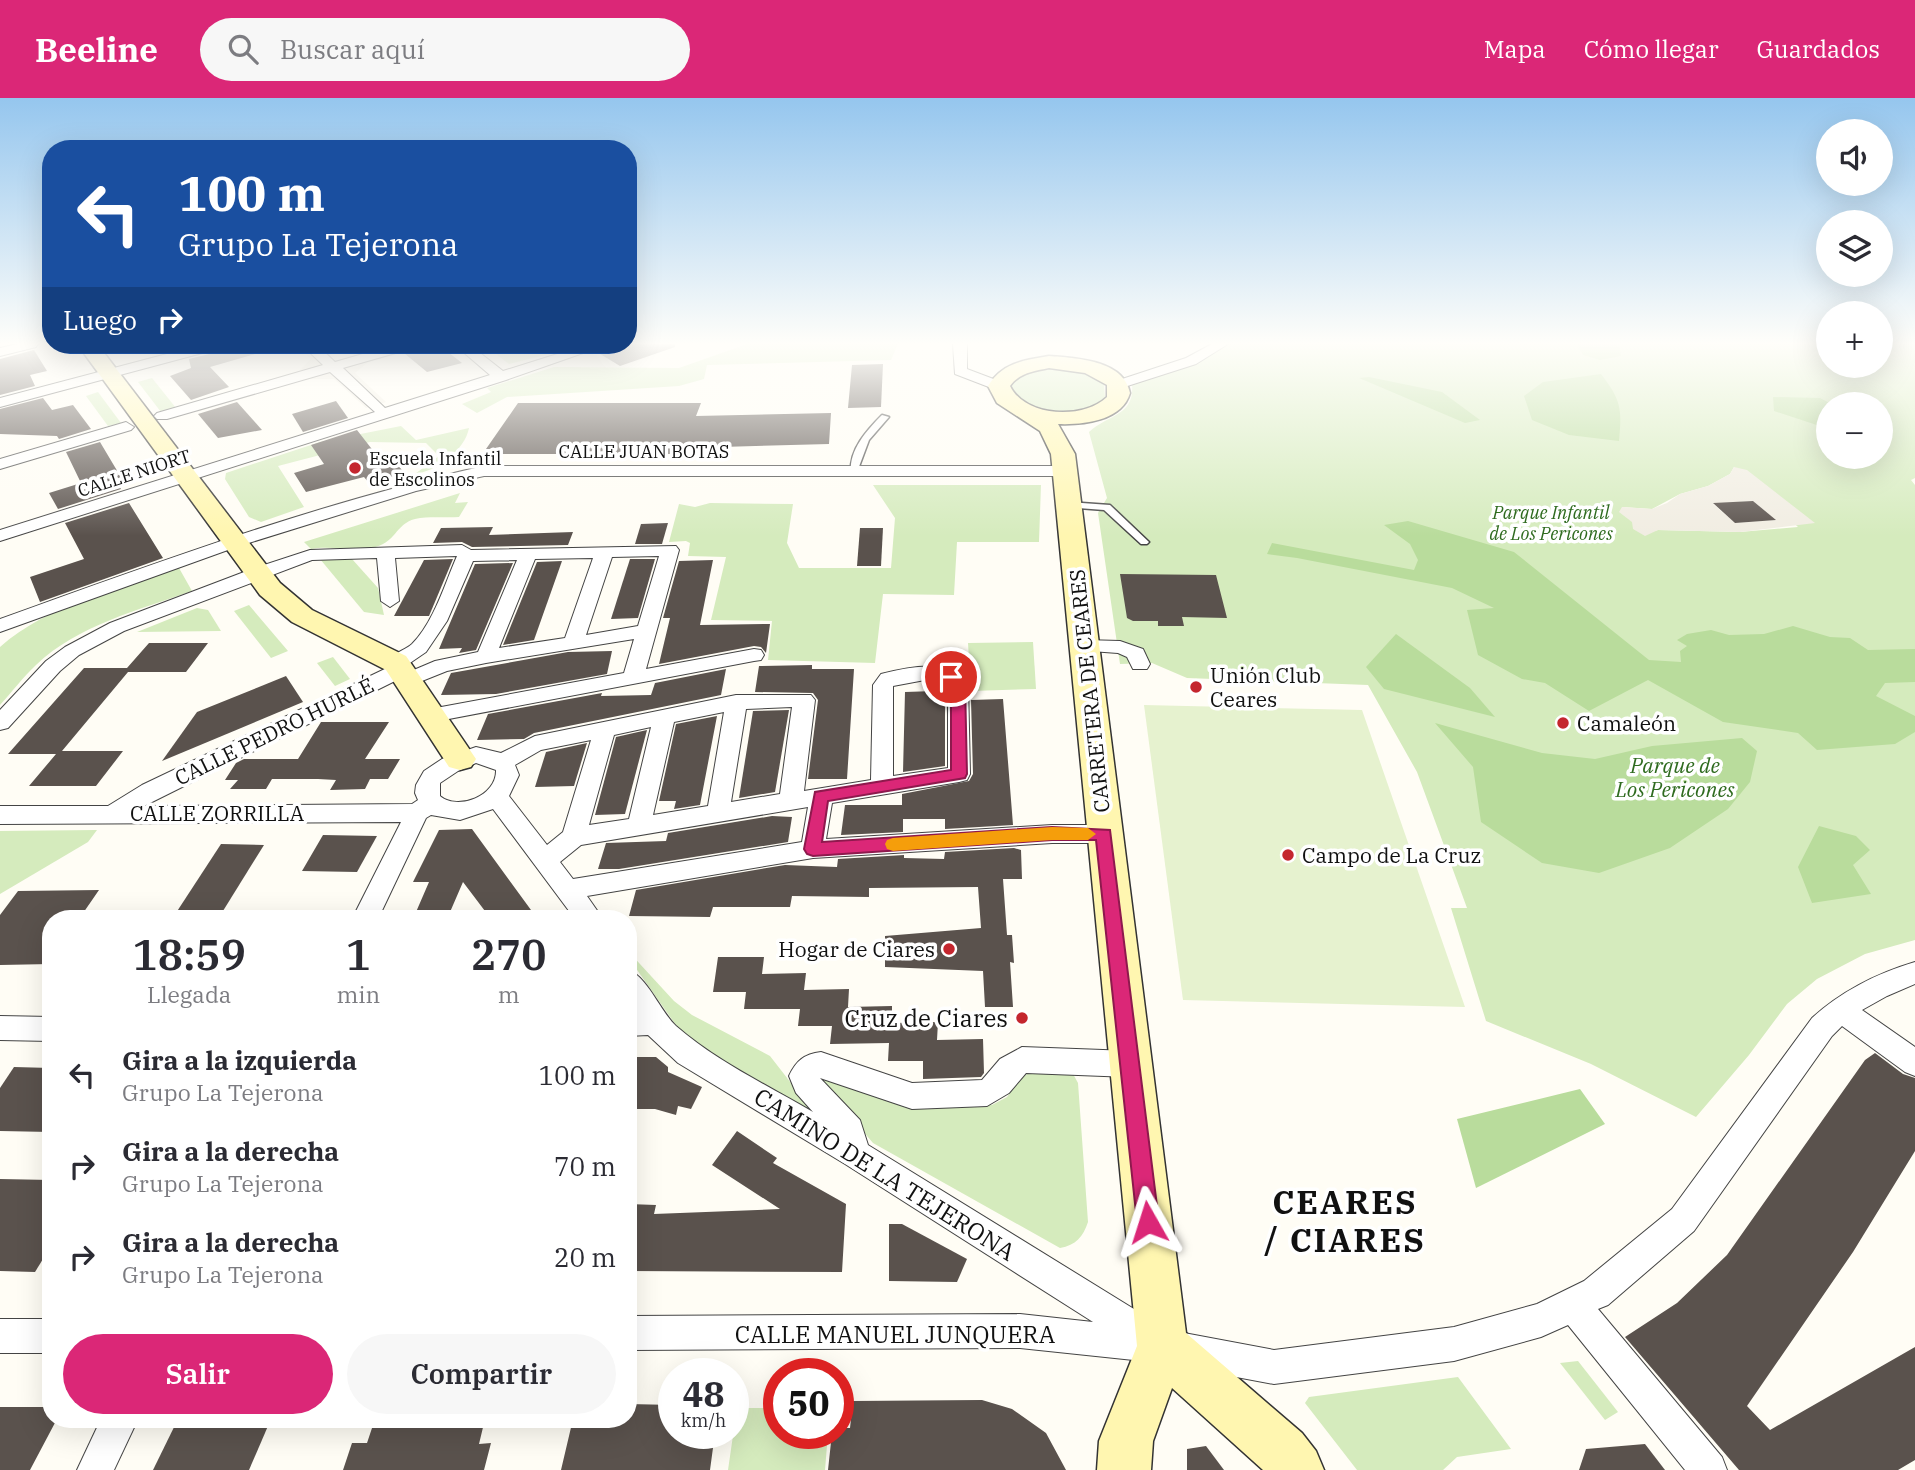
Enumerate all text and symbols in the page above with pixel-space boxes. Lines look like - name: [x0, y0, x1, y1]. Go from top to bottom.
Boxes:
- search box: [200, 18, 690, 81]
- text: Beeline: [35, 28, 158, 71]
- icon: search: [224, 30, 262, 68]
- text: Buscar aquí: [280, 32, 425, 66]
- text: Mapa: [1484, 33, 1546, 65]
- text: Cómo llegar: [1584, 33, 1719, 65]
- text: Guardados: [1757, 33, 1880, 65]
- map controls: [1816, 119, 1893, 469]
- button: sound: [1816, 119, 1893, 196]
- text: 100 m: [178, 161, 325, 224]
- icon: left: [63, 168, 154, 259]
- button: layers: [1816, 210, 1893, 287]
- text: Grupo La Tejerona: [178, 223, 459, 265]
- icon: right: [151, 301, 189, 339]
- button: +: [1816, 301, 1893, 378]
- text: Luego: [63, 303, 137, 337]
- button: −: [1816, 392, 1893, 469]
- street label: CALLE JUAN BOTAS: [559, 440, 729, 463]
- street label: CALLE NIORT: [75, 444, 194, 502]
- place label: Escuela Infantil de Escolinos: [369, 447, 501, 491]
- marker: Escuela Infantil de Escolinos: [347, 460, 363, 476]
- park label: Parque Infantil de Los Pericones: [1489, 501, 1613, 545]
- street label: CARRETERA DE CEARES: [1062, 568, 1116, 814]
- pin: [921, 647, 981, 707]
- icon: arrive: [932, 658, 970, 696]
- place label: Unión Club Ceares: [1210, 661, 1321, 713]
- street label: CALLE PEDRO HURLÉ: [170, 671, 378, 791]
- marker: Unión Club Ceares: [1188, 679, 1204, 695]
- place label: Camaleón: [1577, 709, 1676, 737]
- marker: Camaleón: [1555, 715, 1571, 731]
- park label: Parque de Los Pericones: [1614, 751, 1735, 803]
- street label: CALLE ZORRILLA: [130, 799, 305, 827]
- place label: Campo de La Cruz: [1302, 841, 1481, 869]
- marker: Campo de La Cruz: [1280, 847, 1296, 863]
- text: 18:59: [133, 927, 246, 982]
- text: 1: [346, 927, 371, 982]
- text: 270: [471, 927, 546, 982]
- place label: Hogar de Ciares: [778, 935, 935, 963]
- marker: Hogar de Ciares: [941, 941, 957, 957]
- text: Llegada: [147, 979, 231, 1009]
- text: min: [336, 979, 380, 1009]
- text: m: [498, 979, 520, 1009]
- place label: Cruz de Ciares: [845, 1002, 1008, 1034]
- marker: Cruz de Ciares: [1014, 1010, 1030, 1026]
- text: Gira a la izquierda: [122, 1043, 357, 1077]
- icon: left: [63, 1056, 101, 1094]
- text: 100 m: [538, 1058, 616, 1092]
- text: Grupo La Tejerona: [122, 1077, 324, 1107]
- street label: CAMINO DE LA TEJERONA: [748, 1080, 1022, 1268]
- text: Gira a la derecha: [122, 1134, 339, 1168]
- icon: right: [63, 1147, 101, 1185]
- text: 70 m: [554, 1149, 616, 1183]
- text: Grupo La Tejerona: [122, 1168, 324, 1198]
- district label: CEARES / CIARES: [1264, 1180, 1426, 1261]
- position arrow: [1111, 1185, 1185, 1259]
- text: Gira a la derecha: [122, 1225, 339, 1259]
- icon: right: [63, 1238, 101, 1276]
- text: 20 m: [554, 1240, 616, 1274]
- text: Grupo La Tejerona: [122, 1259, 324, 1289]
- street label: CALLE MANUEL JUNQUERA: [735, 1318, 1056, 1350]
- button: Salir: [63, 1334, 333, 1414]
- button: Compartir: [347, 1334, 616, 1414]
- speed limit sign: 50: [763, 1358, 854, 1449]
- text: 48: [682, 1371, 725, 1417]
- text: km/h: [681, 1409, 726, 1432]

